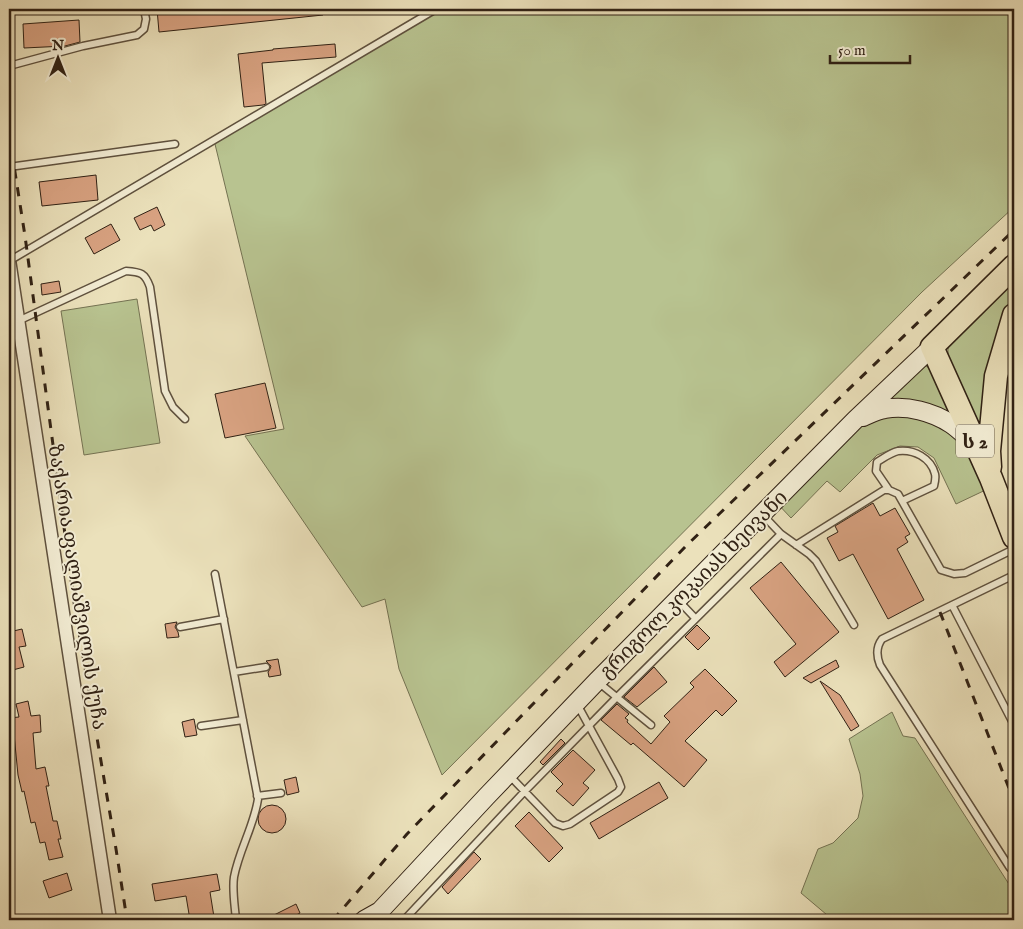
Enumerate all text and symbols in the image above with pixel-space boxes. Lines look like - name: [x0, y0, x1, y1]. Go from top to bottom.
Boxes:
- north arrow: [32, 32, 82, 82]
- scale bar: [830, 32, 910, 64]
- text: N: [51, 37, 64, 55]
- text: 50 m: [838, 41, 866, 60]
- road number: ს 2: [956, 424, 994, 458]
- street label: ზაქარია ფალიაშვილის ქუჩა: [42, 443, 111, 732]
- street label: გრიგოლ კოკაიას ხეივანი: [595, 486, 793, 684]

